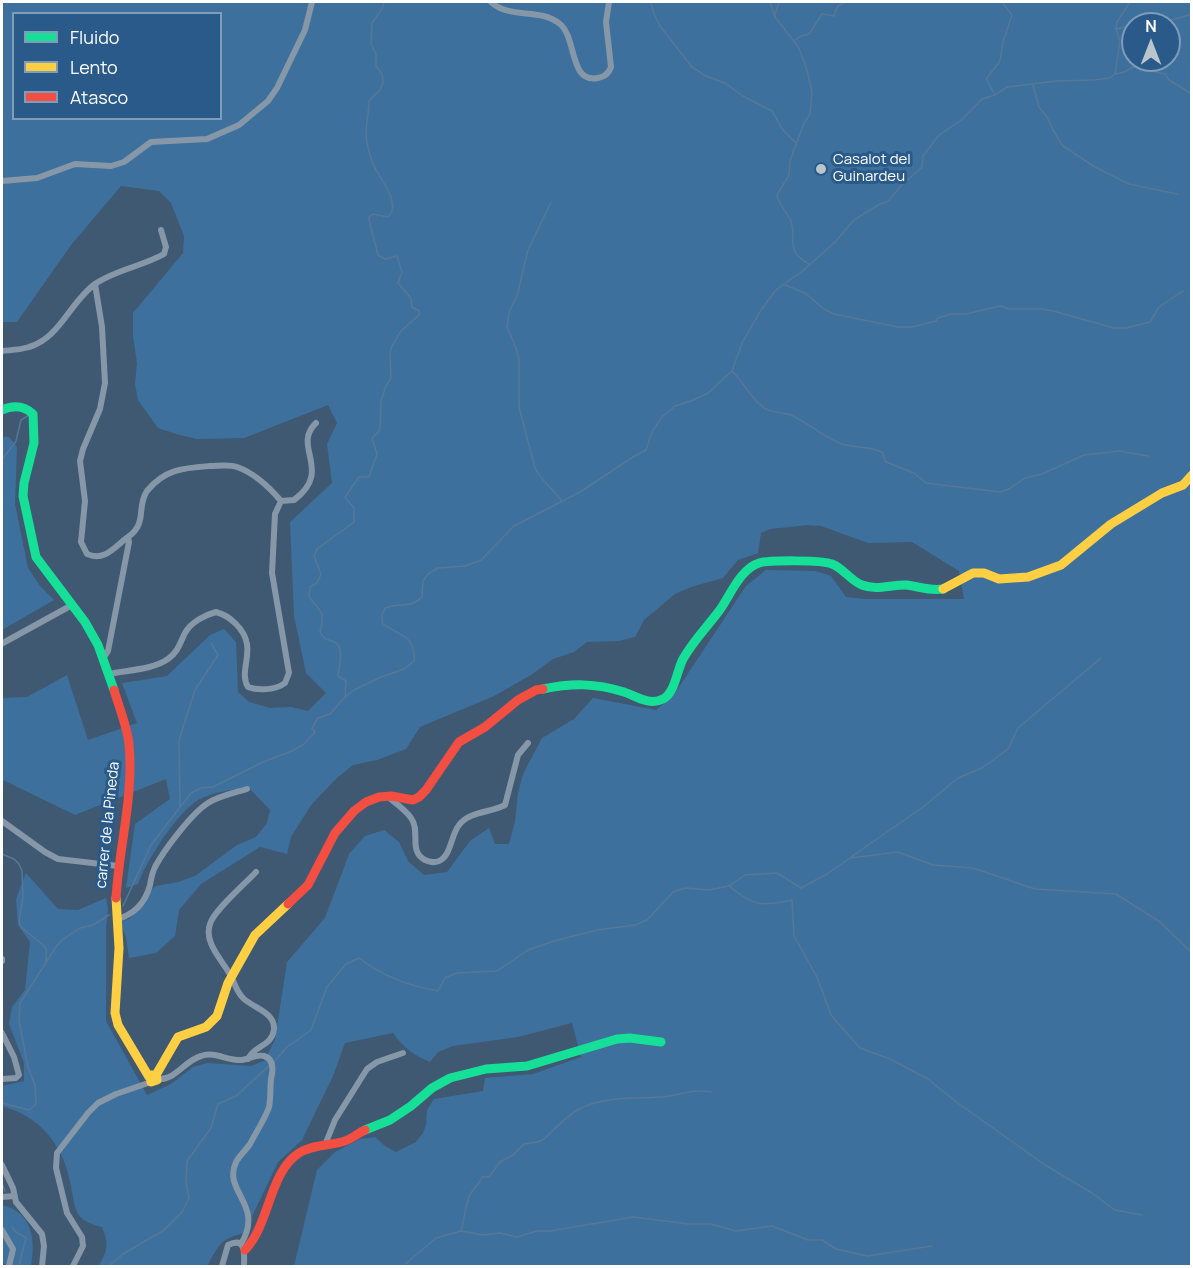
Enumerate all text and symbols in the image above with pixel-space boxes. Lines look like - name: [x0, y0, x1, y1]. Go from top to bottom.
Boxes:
- legend: [12, 12, 222, 120]
- north arrow: [1121, 12, 1181, 72]
- text: N: [1145, 15, 1157, 37]
- text: Fluido: [70, 25, 119, 49]
- text: Lento: [70, 55, 118, 79]
- text: Atasco: [70, 85, 128, 109]
- place label: Casalot del Guinardeu: [833, 151, 911, 186]
- marker: Casalot del Guinardeu: [814, 162, 828, 176]
- street label: carrer de la Pineda: [92, 761, 124, 889]

